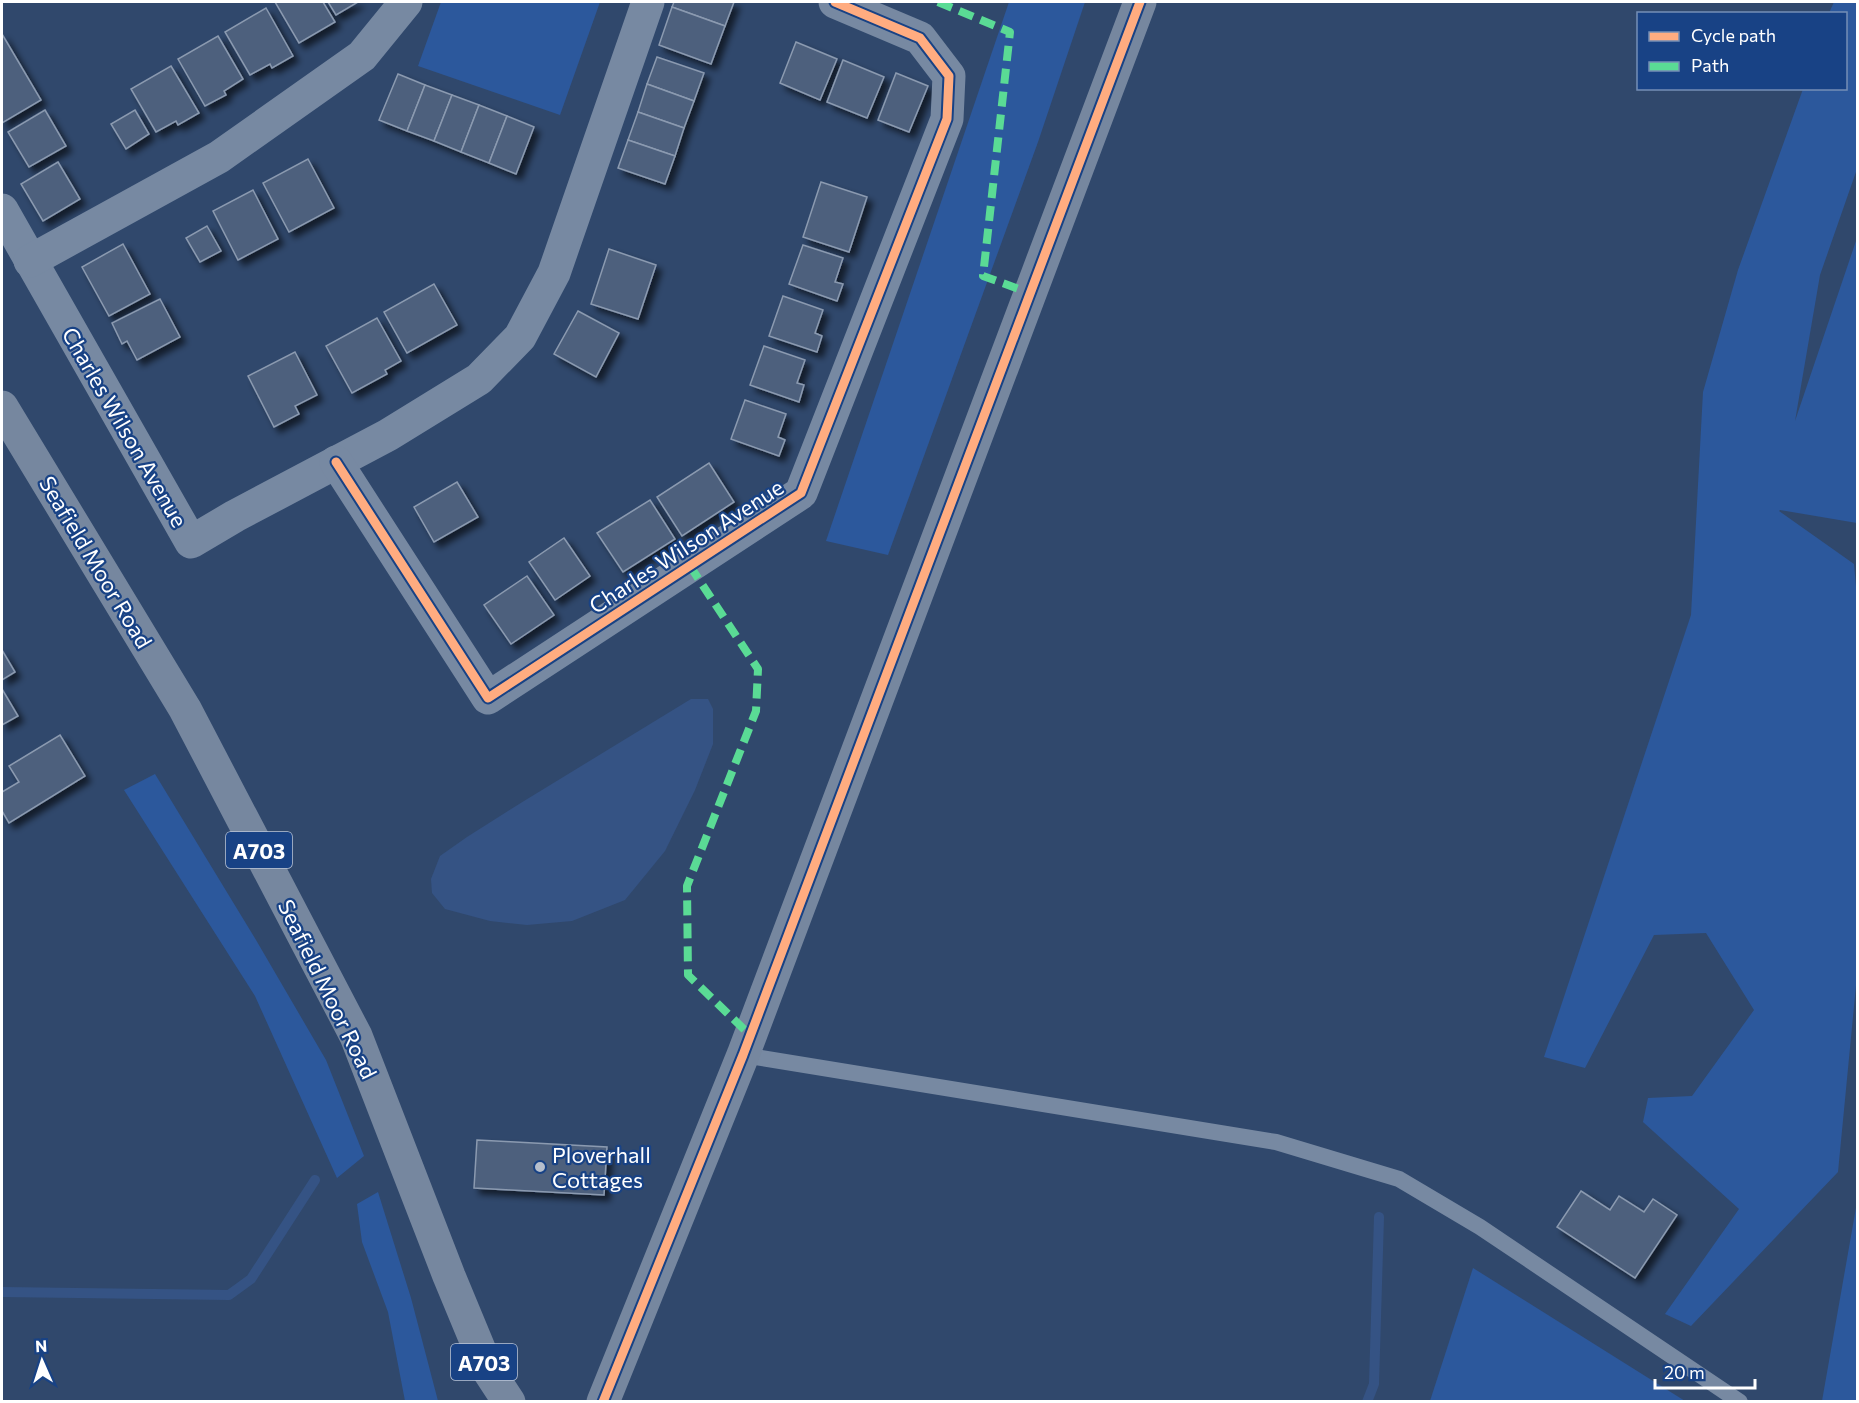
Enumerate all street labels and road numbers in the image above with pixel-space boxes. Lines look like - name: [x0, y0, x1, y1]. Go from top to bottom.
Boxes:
- street label: Charles Wilson Avenue: [57, 322, 193, 532]
- street label: Seafield Moor Road: [34, 471, 158, 653]
- street label: Charles Wilson Avenue: [584, 473, 788, 619]
- road number: A703: [226, 832, 292, 868]
- street label: Seafield Moor Road: [273, 895, 383, 1083]
- road number: A703: [451, 1344, 517, 1380]

